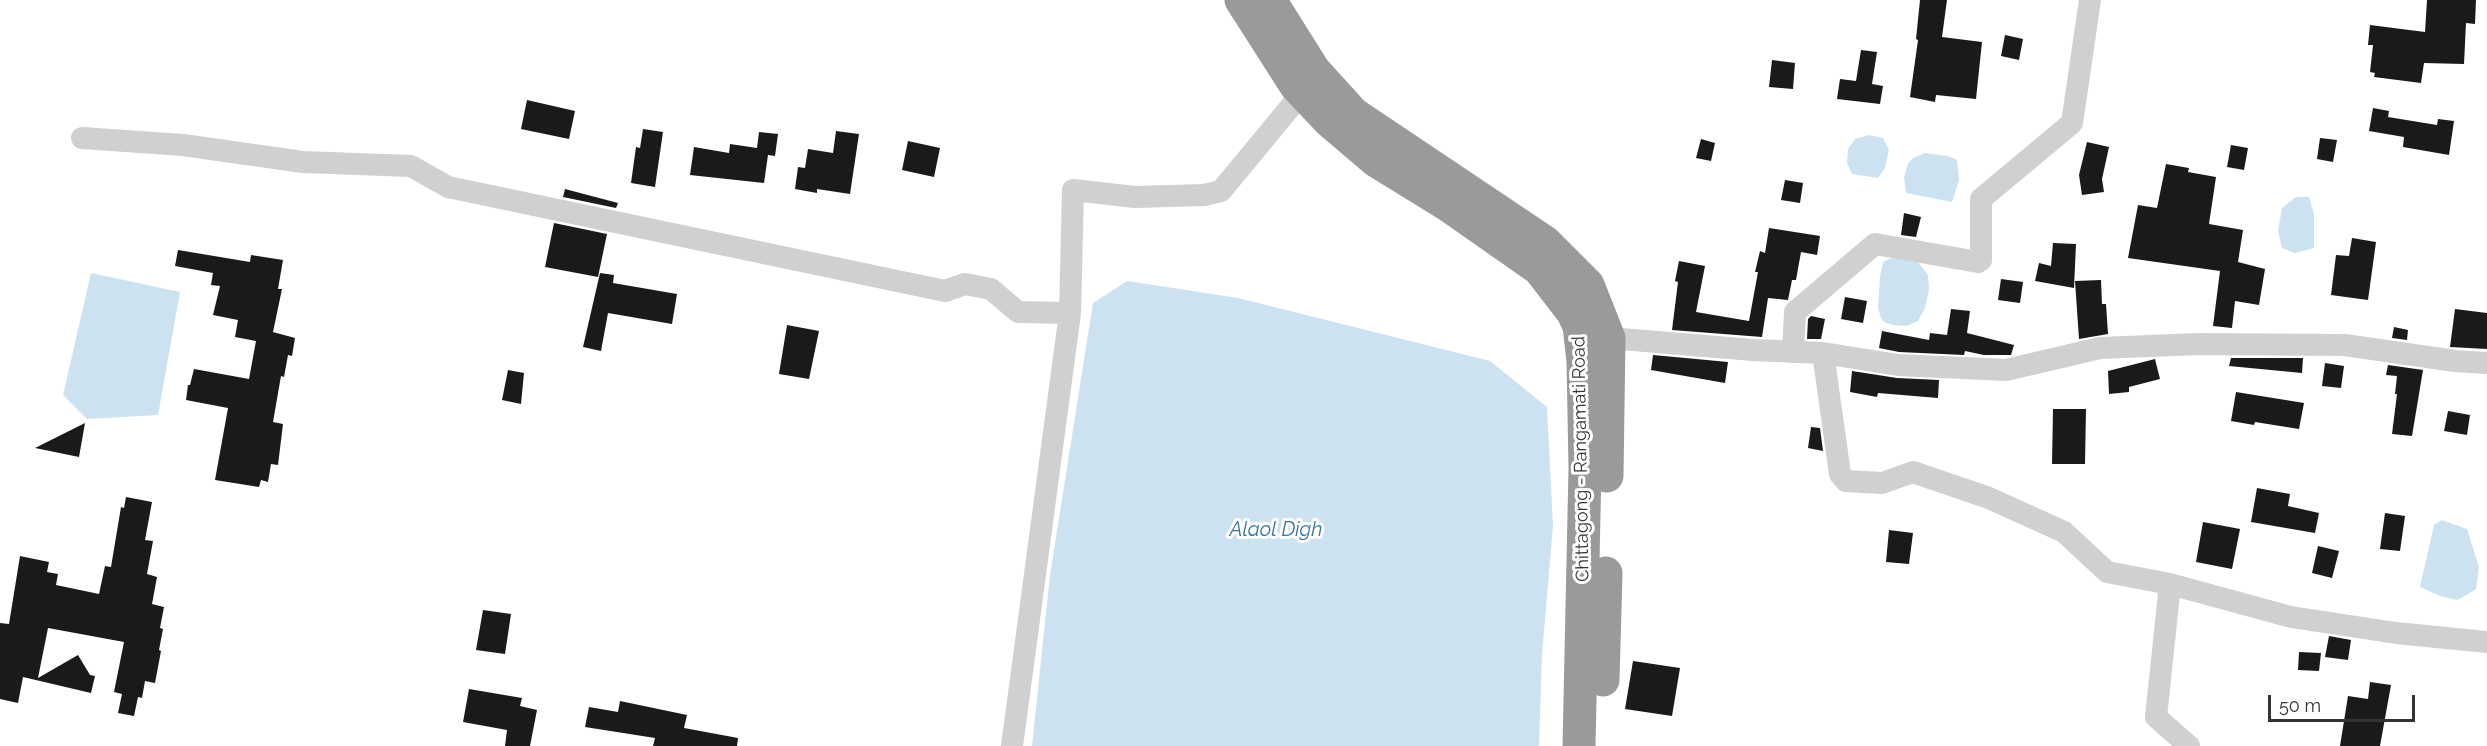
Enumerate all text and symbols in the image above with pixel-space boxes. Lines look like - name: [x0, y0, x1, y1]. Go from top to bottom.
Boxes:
- street label: Chittagong - Rangamati Road: [1568, 336, 1594, 582]
- water label: Alaol Digh: [1230, 518, 1322, 542]
- scale bar: [2271, 683, 2418, 721]
- text: 50 m: [2279, 695, 2321, 716]

